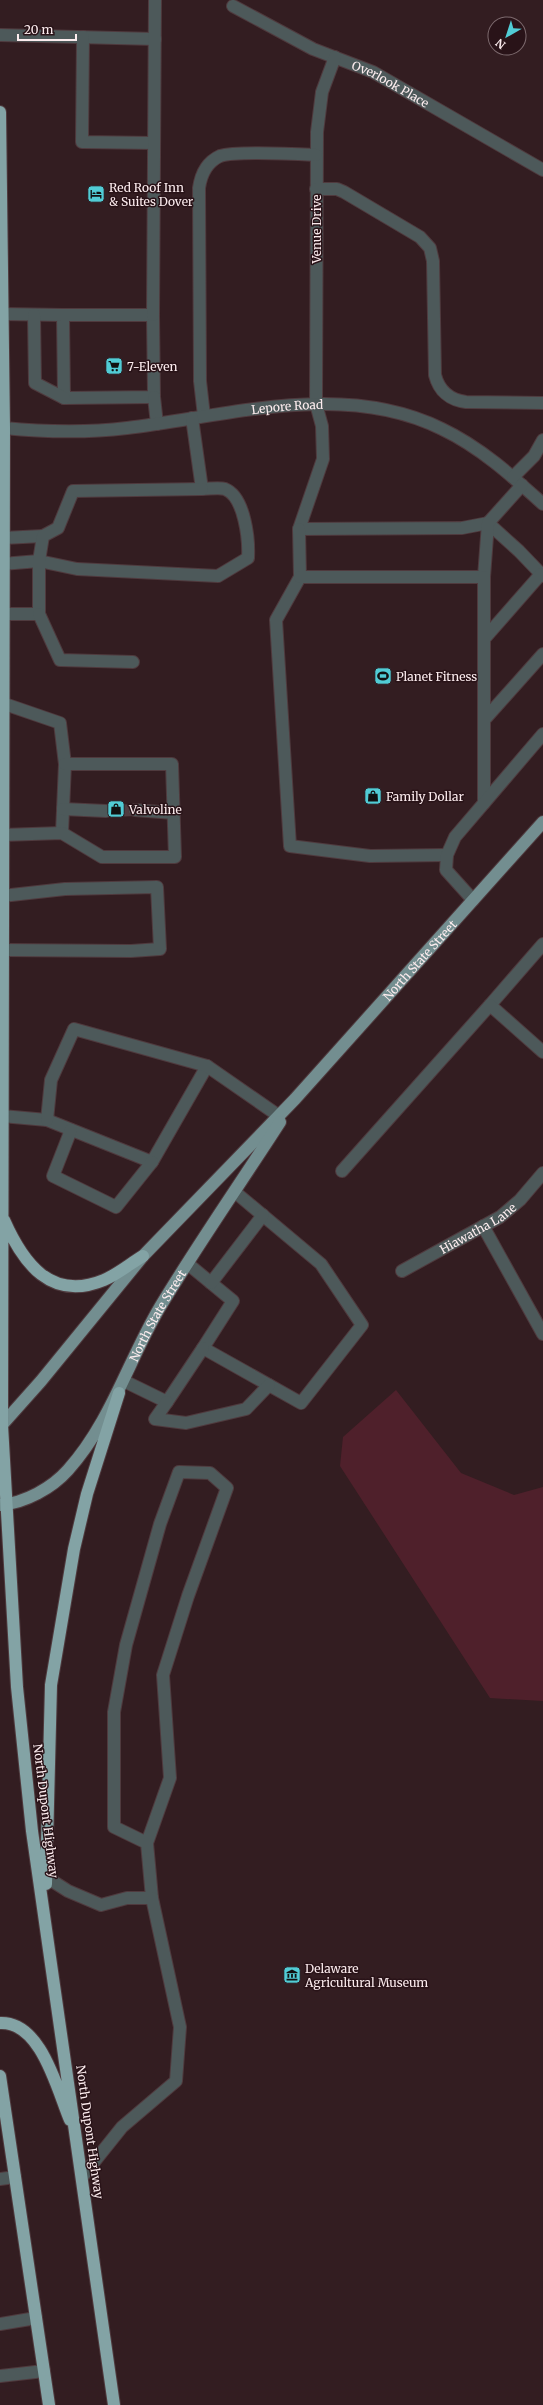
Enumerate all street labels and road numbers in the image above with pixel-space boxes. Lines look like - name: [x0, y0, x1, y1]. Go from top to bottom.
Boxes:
- street label: Overlook Place: [350, 57, 432, 110]
- street label: Venue Drive: [309, 195, 324, 265]
- street label: Lepore Road: [251, 396, 323, 417]
- street label: North State Street: [379, 916, 460, 1003]
- street label: Hiawatha Lane: [437, 1199, 519, 1256]
- street label: North State Street: [126, 1266, 189, 1364]
- street label: North Dupont Highway: [30, 1743, 62, 1879]
- street label: North Dupont Highway: [73, 2064, 107, 2200]

